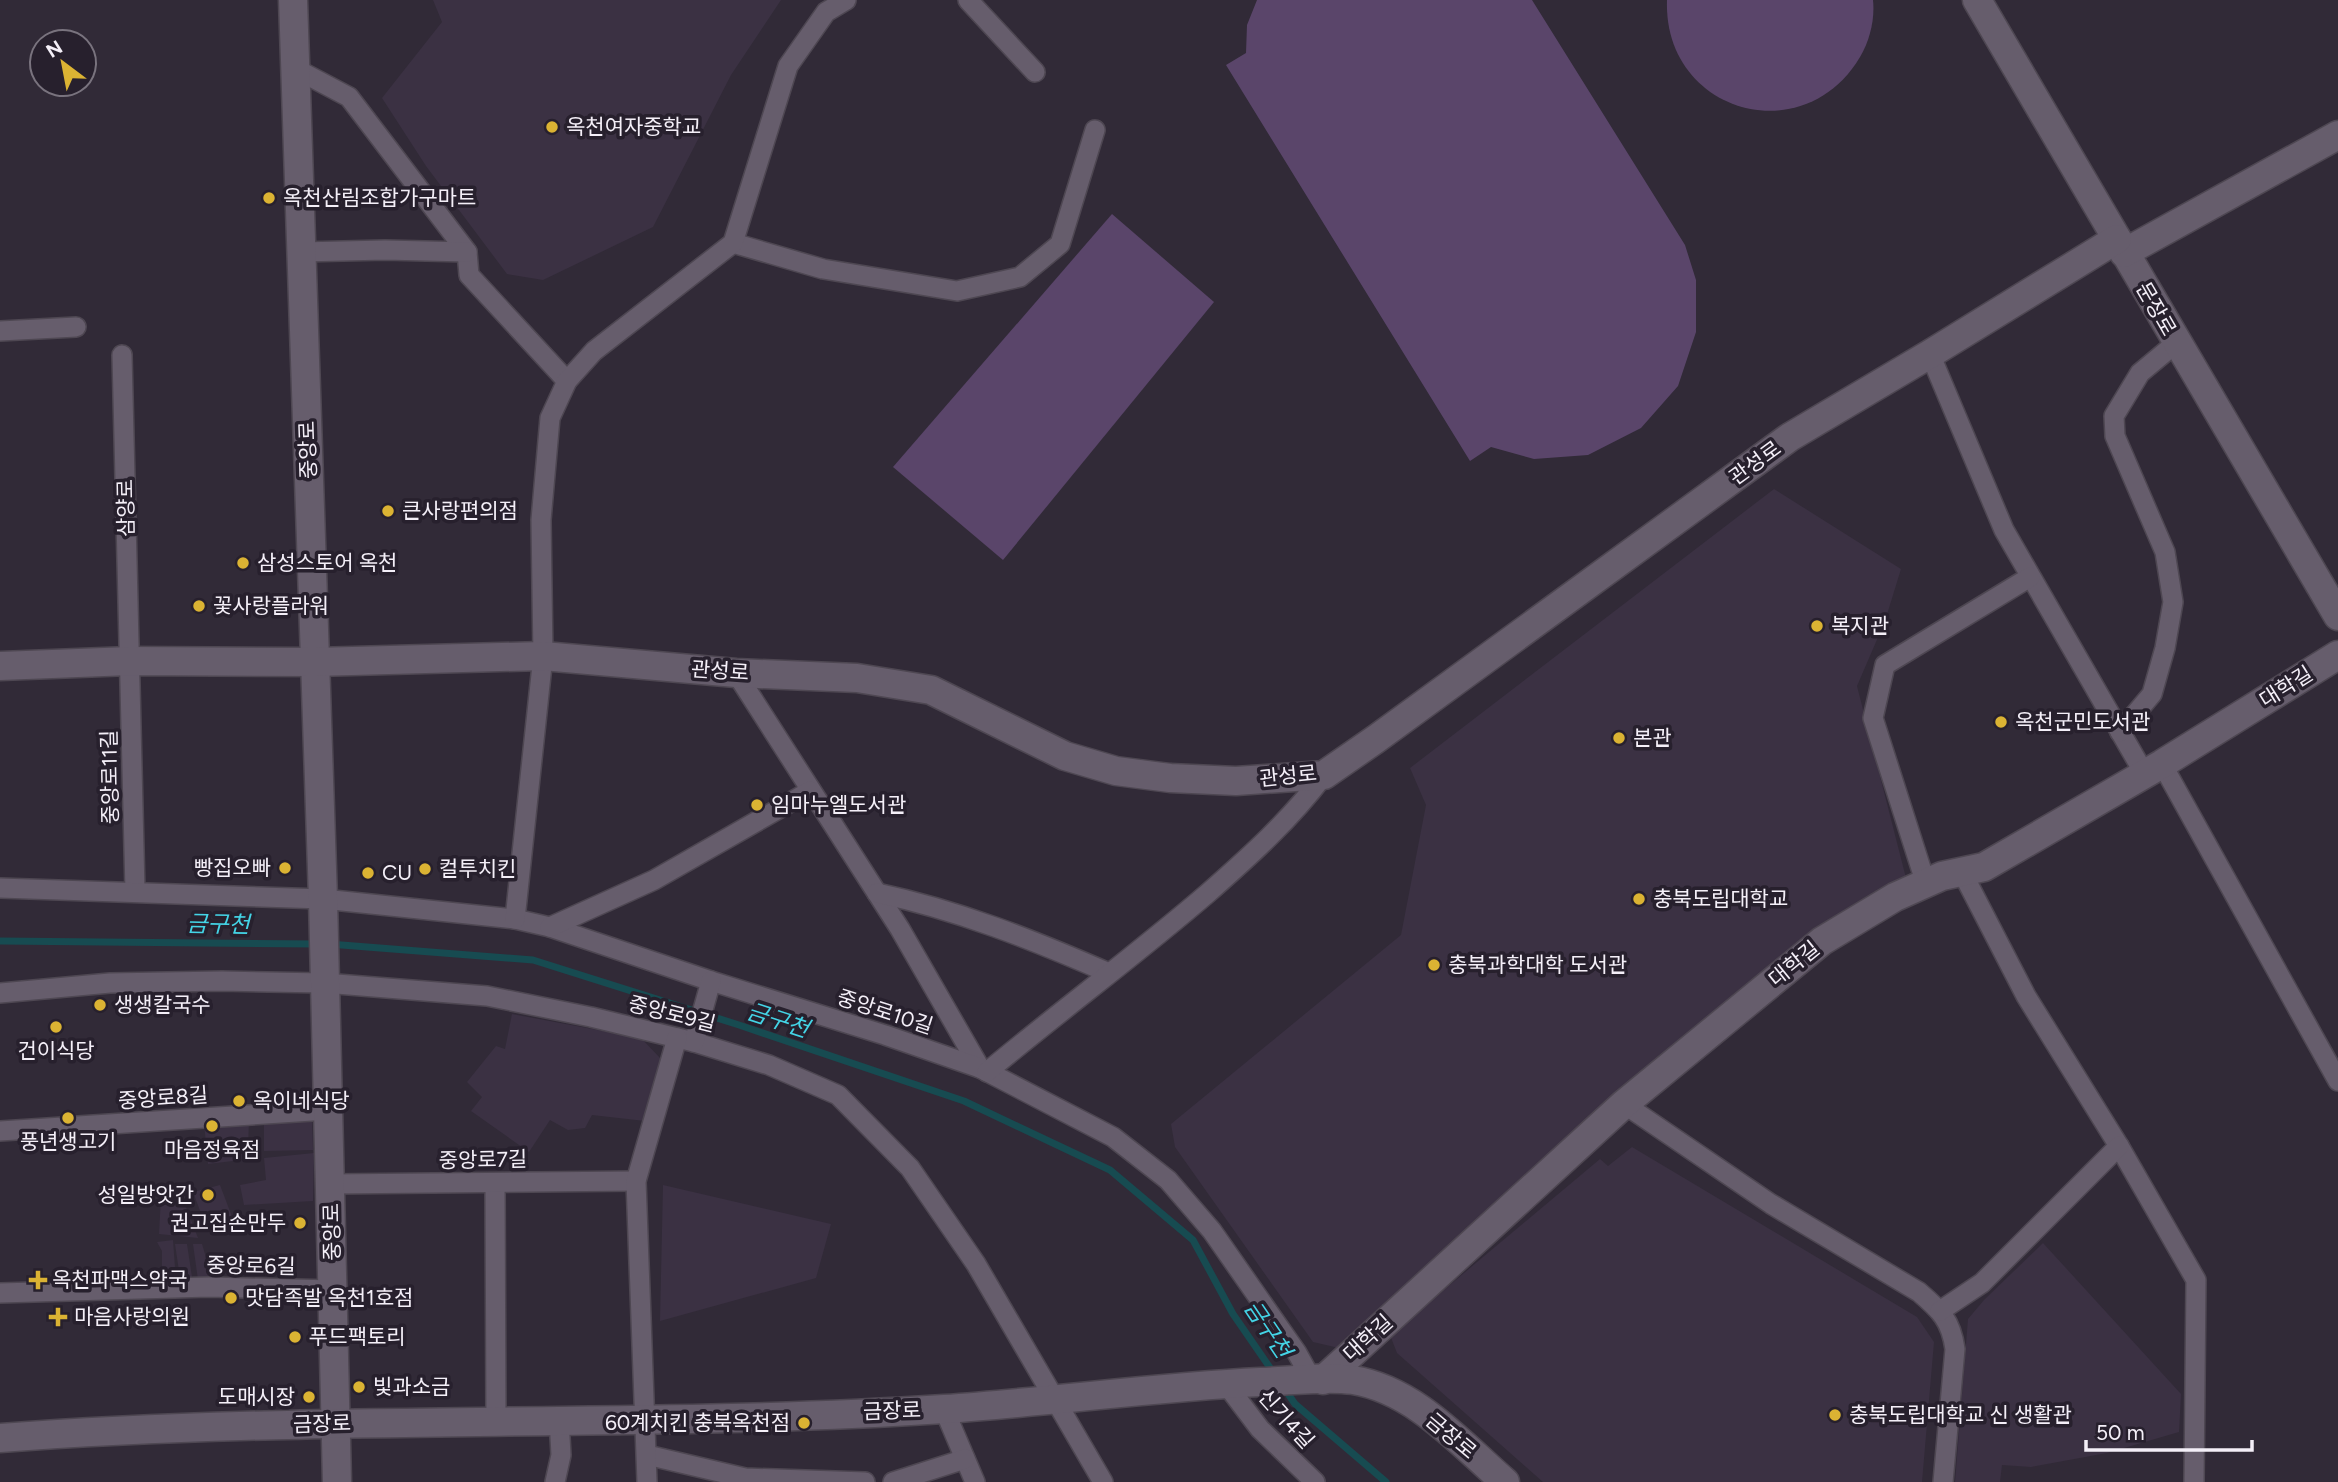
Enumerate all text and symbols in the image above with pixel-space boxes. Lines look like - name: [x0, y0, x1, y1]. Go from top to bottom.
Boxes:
- north arrow: [28, 28, 98, 98]
- text: N: [42, 35, 67, 63]
- place label: 옥천여자중학교: [566, 114, 701, 139]
- marker: 옥천여자중학교: [544, 119, 560, 135]
- place label: 옥천산림조합가구마트: [283, 185, 476, 210]
- marker: 옥천산림조합가구마트: [261, 190, 277, 206]
- street label: 문장로: [2131, 277, 2182, 340]
- street label: 중앙로: [294, 421, 321, 479]
- street label: 관성로: [1724, 435, 1786, 490]
- street label: 삼양로: [112, 479, 139, 537]
- place label: 큰사랑편의점: [402, 498, 518, 523]
- marker: 큰사랑편의점: [380, 503, 396, 519]
- place label: 삼성스토어 옥천: [257, 550, 397, 575]
- marker: 삼성스토어 옥천: [235, 555, 251, 571]
- place label: 꽃사랑플라워: [213, 593, 329, 618]
- marker: 꽃사랑플라워: [191, 598, 207, 614]
- place label: 복지관: [1831, 613, 1889, 638]
- marker: 복지관: [1809, 618, 1825, 634]
- street label: 관성로: [690, 656, 750, 685]
- street label: 대학길: [2255, 661, 2317, 713]
- place label: 옥천군민도서관: [2015, 709, 2150, 734]
- marker: 옥천군민도서관: [1993, 714, 2009, 730]
- place label: 본관: [1633, 725, 1672, 750]
- street label: 중앙로11길: [96, 729, 123, 825]
- marker: 본관: [1611, 730, 1627, 746]
- street label: 관성로: [1258, 760, 1318, 791]
- place label: 임마누엘도서관: [771, 792, 906, 817]
- marker: 임마누엘도서관: [749, 797, 765, 813]
- place label: 빵집오빠: [194, 855, 271, 880]
- place label: 컬투치킨: [439, 856, 516, 881]
- marker: 빵집오빠: [277, 860, 293, 876]
- place label: CU: [382, 860, 412, 885]
- marker: 컬투치킨: [417, 861, 433, 877]
- marker: CU: [360, 865, 376, 881]
- place label: 충북도립대학교: [1653, 886, 1788, 911]
- marker: 충북도립대학교: [1631, 891, 1647, 907]
- water label: 금구천: [186, 909, 253, 939]
- street label: 대학길: [1763, 936, 1824, 992]
- place label: 충북과학대학 도서관: [1448, 952, 1627, 977]
- marker: 충북과학대학 도서관: [1426, 957, 1442, 973]
- street label: 중앙로10길: [834, 984, 936, 1039]
- street label: 중앙로9길: [626, 991, 718, 1036]
- place label: 생생칼국수: [114, 992, 211, 1017]
- marker: 생생칼국수: [92, 997, 108, 1013]
- water label: 금구천: [743, 997, 815, 1044]
- marker: 건이식당: [48, 1019, 64, 1035]
- place label: 건이식당: [17, 1038, 95, 1063]
- street label: 중앙로8길: [117, 1082, 209, 1113]
- place label: 옥이네식당: [253, 1088, 350, 1113]
- marker: 옥이네식당: [231, 1093, 247, 1109]
- marker: 풍년생고기: [60, 1110, 76, 1126]
- marker: 마음정육점: [204, 1118, 220, 1134]
- place label: 풍년생고기: [20, 1129, 116, 1154]
- place label: 마음정육점: [164, 1137, 260, 1162]
- street label: 중앙로7길: [438, 1146, 527, 1173]
- place label: 성일방앗간: [97, 1182, 194, 1207]
- marker: 성일방앗간: [200, 1187, 216, 1203]
- street label: 중앙로: [318, 1203, 345, 1261]
- place label: 권고집손만두: [170, 1210, 286, 1235]
- marker: 권고집손만두: [292, 1215, 308, 1231]
- street label: 중앙로6길: [206, 1252, 296, 1279]
- place label: 옥천파맥스약국: [52, 1267, 187, 1292]
- marker: 옥천파맥스약국: [30, 1272, 46, 1288]
- place label: 맛담족발 옥천1호점: [245, 1285, 413, 1310]
- marker: 맛담족발 옥천1호점: [223, 1290, 239, 1306]
- water label: 금구천: [1239, 1295, 1299, 1365]
- place label: 마음사랑의원: [74, 1304, 190, 1329]
- marker: 마음사랑의원: [48, 1307, 68, 1327]
- street label: 대학길: [1338, 1309, 1398, 1366]
- place label: 푸드팩토리: [309, 1324, 406, 1349]
- marker: 푸드팩토리: [287, 1329, 303, 1345]
- place label: 빛과소금: [373, 1374, 450, 1399]
- marker: 빛과소금: [351, 1379, 367, 1395]
- place label: 도매시장: [218, 1384, 295, 1409]
- street label: 신기4길: [1253, 1384, 1319, 1453]
- marker: 도매시장: [301, 1389, 317, 1405]
- street label: 금장로: [863, 1397, 921, 1424]
- place label: 충북도립대학교 신 생활관: [1849, 1402, 2072, 1427]
- street label: 금장로: [1421, 1407, 1482, 1464]
- marker: 충북도립대학교 신 생활관: [1827, 1407, 1843, 1423]
- scale bar: [2086, 1408, 2252, 1452]
- street label: 금장로: [293, 1410, 351, 1437]
- place label: 60계치킨 충북옥천점: [605, 1410, 790, 1435]
- marker: 60계치킨 충북옥천점: [796, 1415, 812, 1431]
- text: 50 m: [2096, 1420, 2145, 1445]

